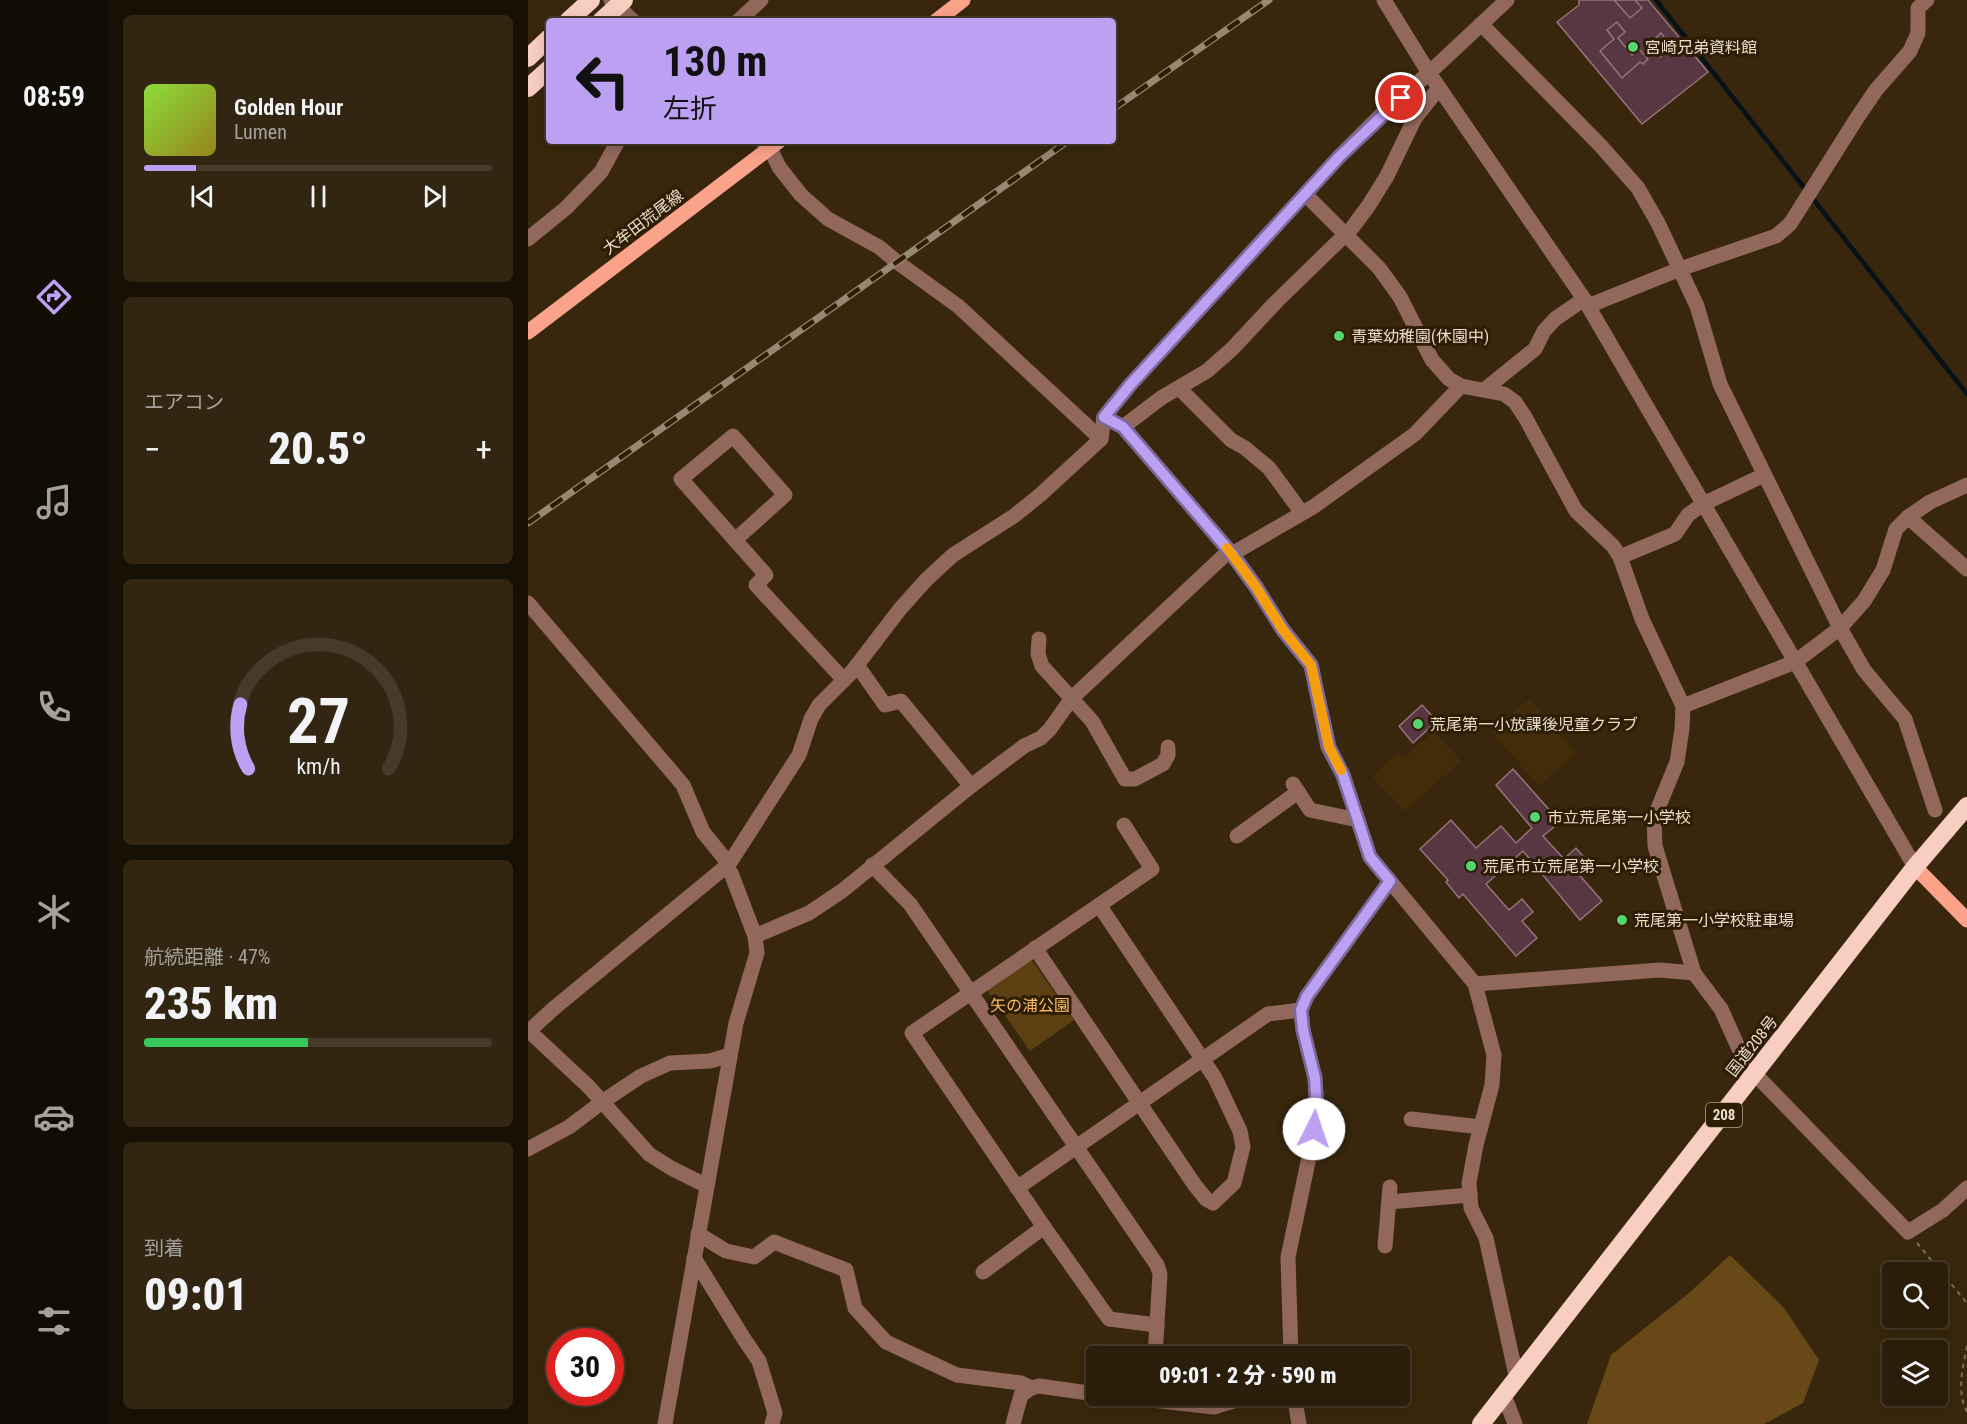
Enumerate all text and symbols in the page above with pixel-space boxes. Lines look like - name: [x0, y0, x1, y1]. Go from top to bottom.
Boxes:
- text: 130 m: [663, 37, 768, 86]
- place label: 宮崎兄弟資料館: [1645, 38, 1757, 57]
- marker: 宮崎兄弟資料館: [1626, 40, 1640, 54]
- icon: left: [564, 42, 642, 120]
- pin: [1375, 72, 1426, 123]
- text: 08:59: [23, 81, 85, 113]
- icon: arrive: [1384, 81, 1417, 114]
- text: 左折: [663, 93, 717, 125]
- text: Golden Hour: [234, 95, 343, 120]
- text: Lumen: [234, 120, 287, 144]
- icon: previous: [186, 180, 219, 213]
- icon: pause: [302, 180, 335, 213]
- icon: next: [418, 180, 451, 213]
- street label: 大牟田荒尾線: [599, 186, 687, 258]
- icon: directions: [33, 276, 75, 318]
- place label: 青葉幼稚園(休園中): [1351, 327, 1489, 346]
- marker: 青葉幼稚園(休園中): [1332, 329, 1346, 343]
- text: エアコン: [144, 390, 224, 414]
- text: 20.5°: [268, 422, 368, 475]
- text: −: [144, 430, 161, 469]
- text: +: [476, 430, 492, 469]
- icon: music: [33, 481, 75, 523]
- text: 27: [286, 685, 350, 758]
- icon: phone: [33, 686, 75, 728]
- place label: 荒尾第一小放課後児童クラブ: [1430, 715, 1638, 734]
- marker: 荒尾第一小放課後児童クラブ: [1411, 717, 1425, 731]
- text: km/h: [296, 754, 340, 779]
- place label: 市立荒尾第一小学校: [1547, 808, 1691, 827]
- marker: 市立荒尾第一小学校: [1528, 810, 1542, 824]
- place label: 荒尾市立荒尾第一小学校: [1483, 857, 1659, 876]
- marker: 荒尾市立荒尾第一小学校: [1464, 859, 1478, 873]
- icon: climate: [33, 891, 75, 933]
- place label: 荒尾第一小学校駐車場: [1634, 911, 1794, 930]
- marker: 荒尾第一小学校駐車場: [1615, 913, 1629, 927]
- text: 航続距離 · 47%: [144, 945, 270, 969]
- text: 235 km: [144, 977, 278, 1030]
- park label: 矢の浦公園: [990, 996, 1070, 1015]
- street label: 国道208号: [1722, 1012, 1782, 1080]
- icon: car: [33, 1096, 75, 1138]
- position arrow: [1282, 1097, 1346, 1161]
- road number: 208: [1706, 1103, 1742, 1127]
- text: 到着: [144, 1236, 184, 1260]
- map controls: [1882, 1262, 1948, 1406]
- button: search: [1882, 1262, 1948, 1328]
- text: 09:01: [144, 1268, 248, 1321]
- icon: filters: [33, 1300, 75, 1342]
- speed limit sign: 30: [546, 1328, 624, 1406]
- button: layers: [1882, 1340, 1948, 1406]
- text: 09:01 · 2 分 · 590 m: [1159, 1363, 1337, 1388]

